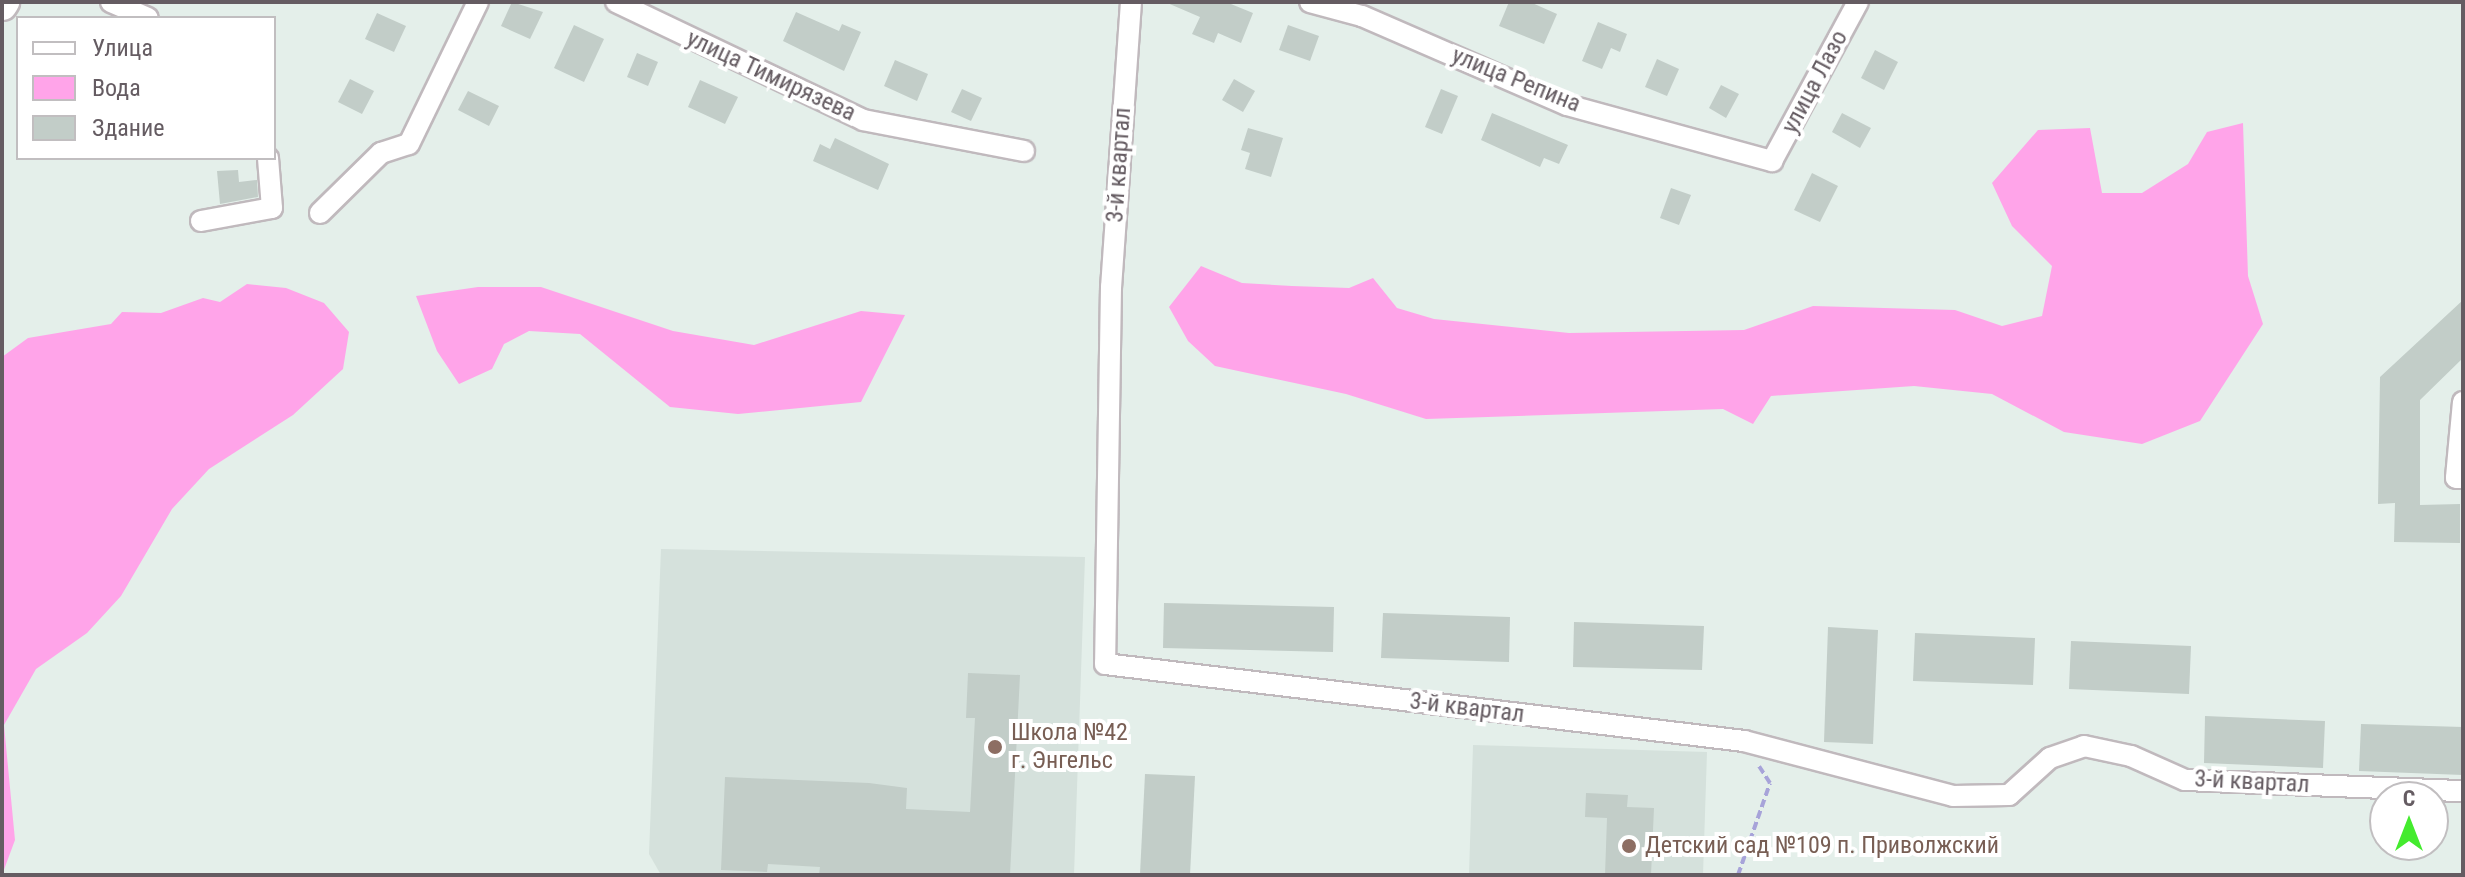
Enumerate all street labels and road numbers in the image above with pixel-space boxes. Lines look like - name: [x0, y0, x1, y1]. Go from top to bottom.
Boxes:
- street label: улица Тимирязева: [682, 24, 860, 128]
- street label: улица Лазо: [1776, 26, 1854, 138]
- street label: улица Репина: [1447, 41, 1585, 119]
- street label: 3-й квартал: [1101, 106, 1137, 224]
- street label: 3-й квартал: [1408, 687, 1526, 729]
- street label: 3-й квартал: [2194, 765, 2310, 799]

